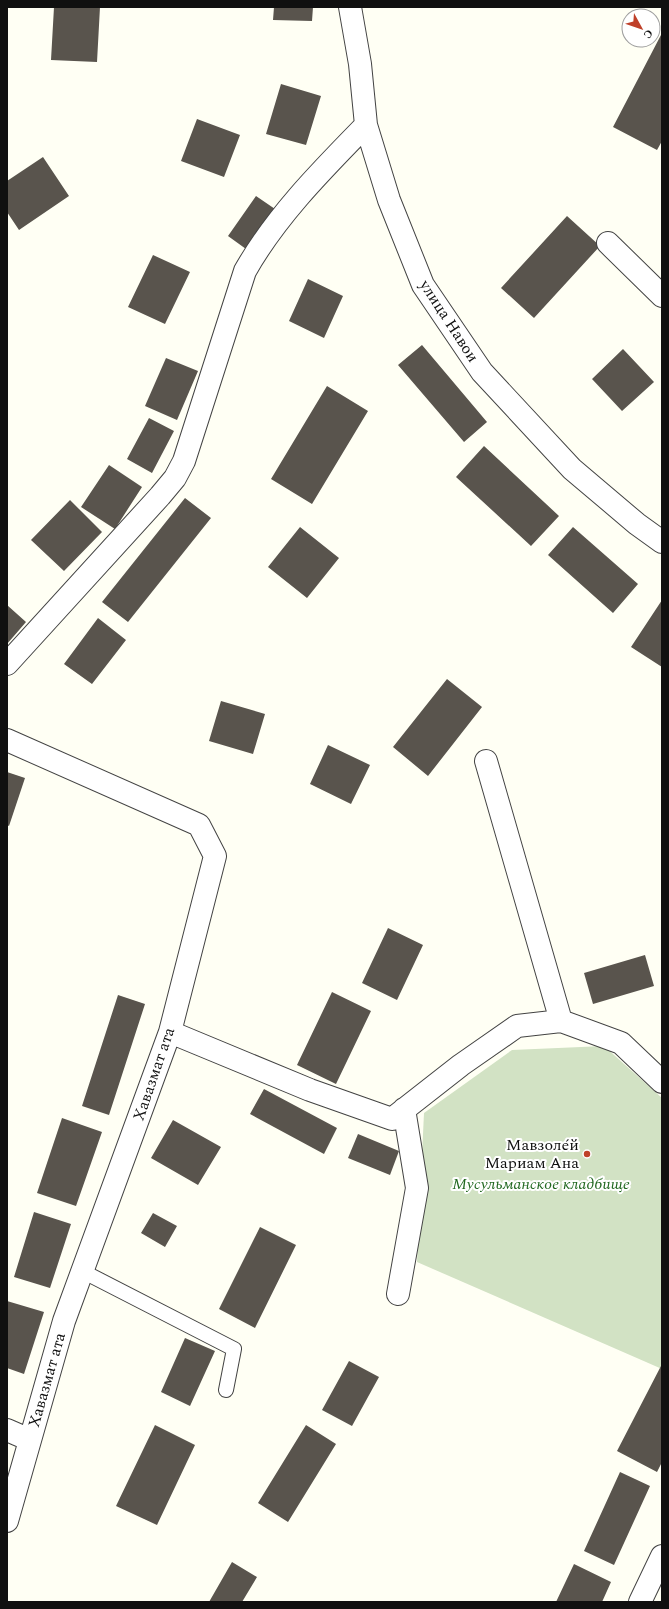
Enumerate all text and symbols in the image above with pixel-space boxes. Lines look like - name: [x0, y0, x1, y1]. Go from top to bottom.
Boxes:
- north arrow: [621, 8, 661, 48]
- text: С: [639, 26, 657, 43]
- street label: улица Навои: [413, 274, 485, 367]
- street label: Хавазмат ата: [127, 1024, 181, 1124]
- place label: Мавзоле́й Мариам Ана: [485, 1133, 579, 1175]
- marker: Мавзоле́й Мариам Ана: [582, 1149, 592, 1159]
- park label: Мусульманское кладбище: [452, 1172, 630, 1196]
- street label: Хавазмат ата: [22, 1330, 72, 1430]

